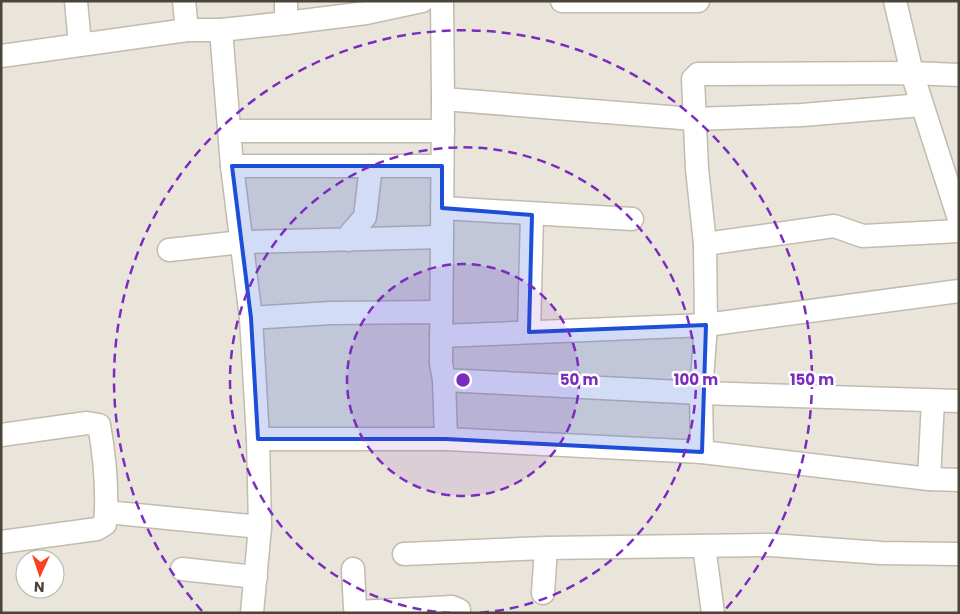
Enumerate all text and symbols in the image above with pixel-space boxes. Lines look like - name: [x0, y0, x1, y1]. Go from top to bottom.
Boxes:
- text: 50 m: [560, 369, 598, 390]
- text: 100 m: [674, 369, 718, 390]
- text: 150 m: [790, 369, 834, 390]
- centre of rings: [454, 371, 472, 389]
- north arrow: [15, 549, 65, 599]
- text: N: [34, 577, 45, 597]

